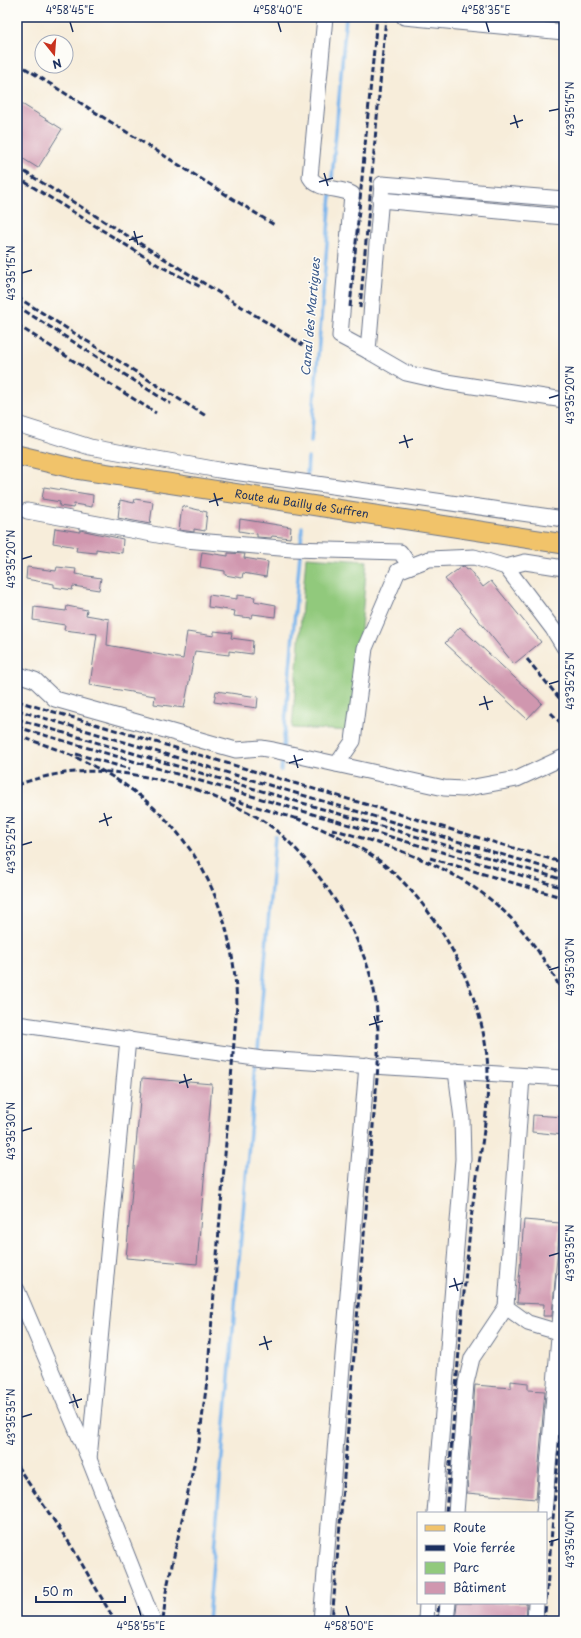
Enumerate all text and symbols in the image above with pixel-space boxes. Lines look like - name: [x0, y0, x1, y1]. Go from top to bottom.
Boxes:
- text: 4°58'45"E: [46, 2, 94, 17]
- text: 4°58'40"E: [253, 2, 303, 17]
- text: 4°58'35"E: [462, 2, 510, 17]
- north arrow: [34, 34, 74, 74]
- text: N: [50, 55, 64, 74]
- text: 43°35'15"N: [562, 81, 577, 137]
- text: 43°35'15"N: [3, 245, 18, 301]
- water label: Canal des Martigues: [296, 255, 324, 377]
- text: 43°35'20"N: [562, 366, 577, 424]
- street label: Route du Bailly de Suffren: [234, 485, 370, 522]
- text: 43°35'20"N: [3, 530, 18, 588]
- text: 43°35'25"N: [562, 652, 577, 710]
- text: 43°35'25"N: [3, 816, 18, 874]
- text: 43°35'30"N: [562, 938, 577, 996]
- text: 43°35'30"N: [3, 1102, 18, 1160]
- text: 43°35'35"N: [562, 1224, 577, 1282]
- text: 43°35'35"N: [3, 1388, 18, 1446]
- text: 43°35'40"N: [562, 1510, 577, 1568]
- legend: [417, 1512, 547, 1604]
- text: Route: [453, 1518, 486, 1536]
- text: Voie ferrée: [453, 1538, 515, 1556]
- text: Parc: [453, 1558, 479, 1576]
- scale bar: [36, 1578, 125, 1604]
- text: Bâtiment: [453, 1578, 506, 1596]
- text: 50 m: [42, 1582, 73, 1600]
- text: 4°58'55"E: [117, 1618, 165, 1633]
- text: 4°58'50"E: [324, 1618, 374, 1633]

